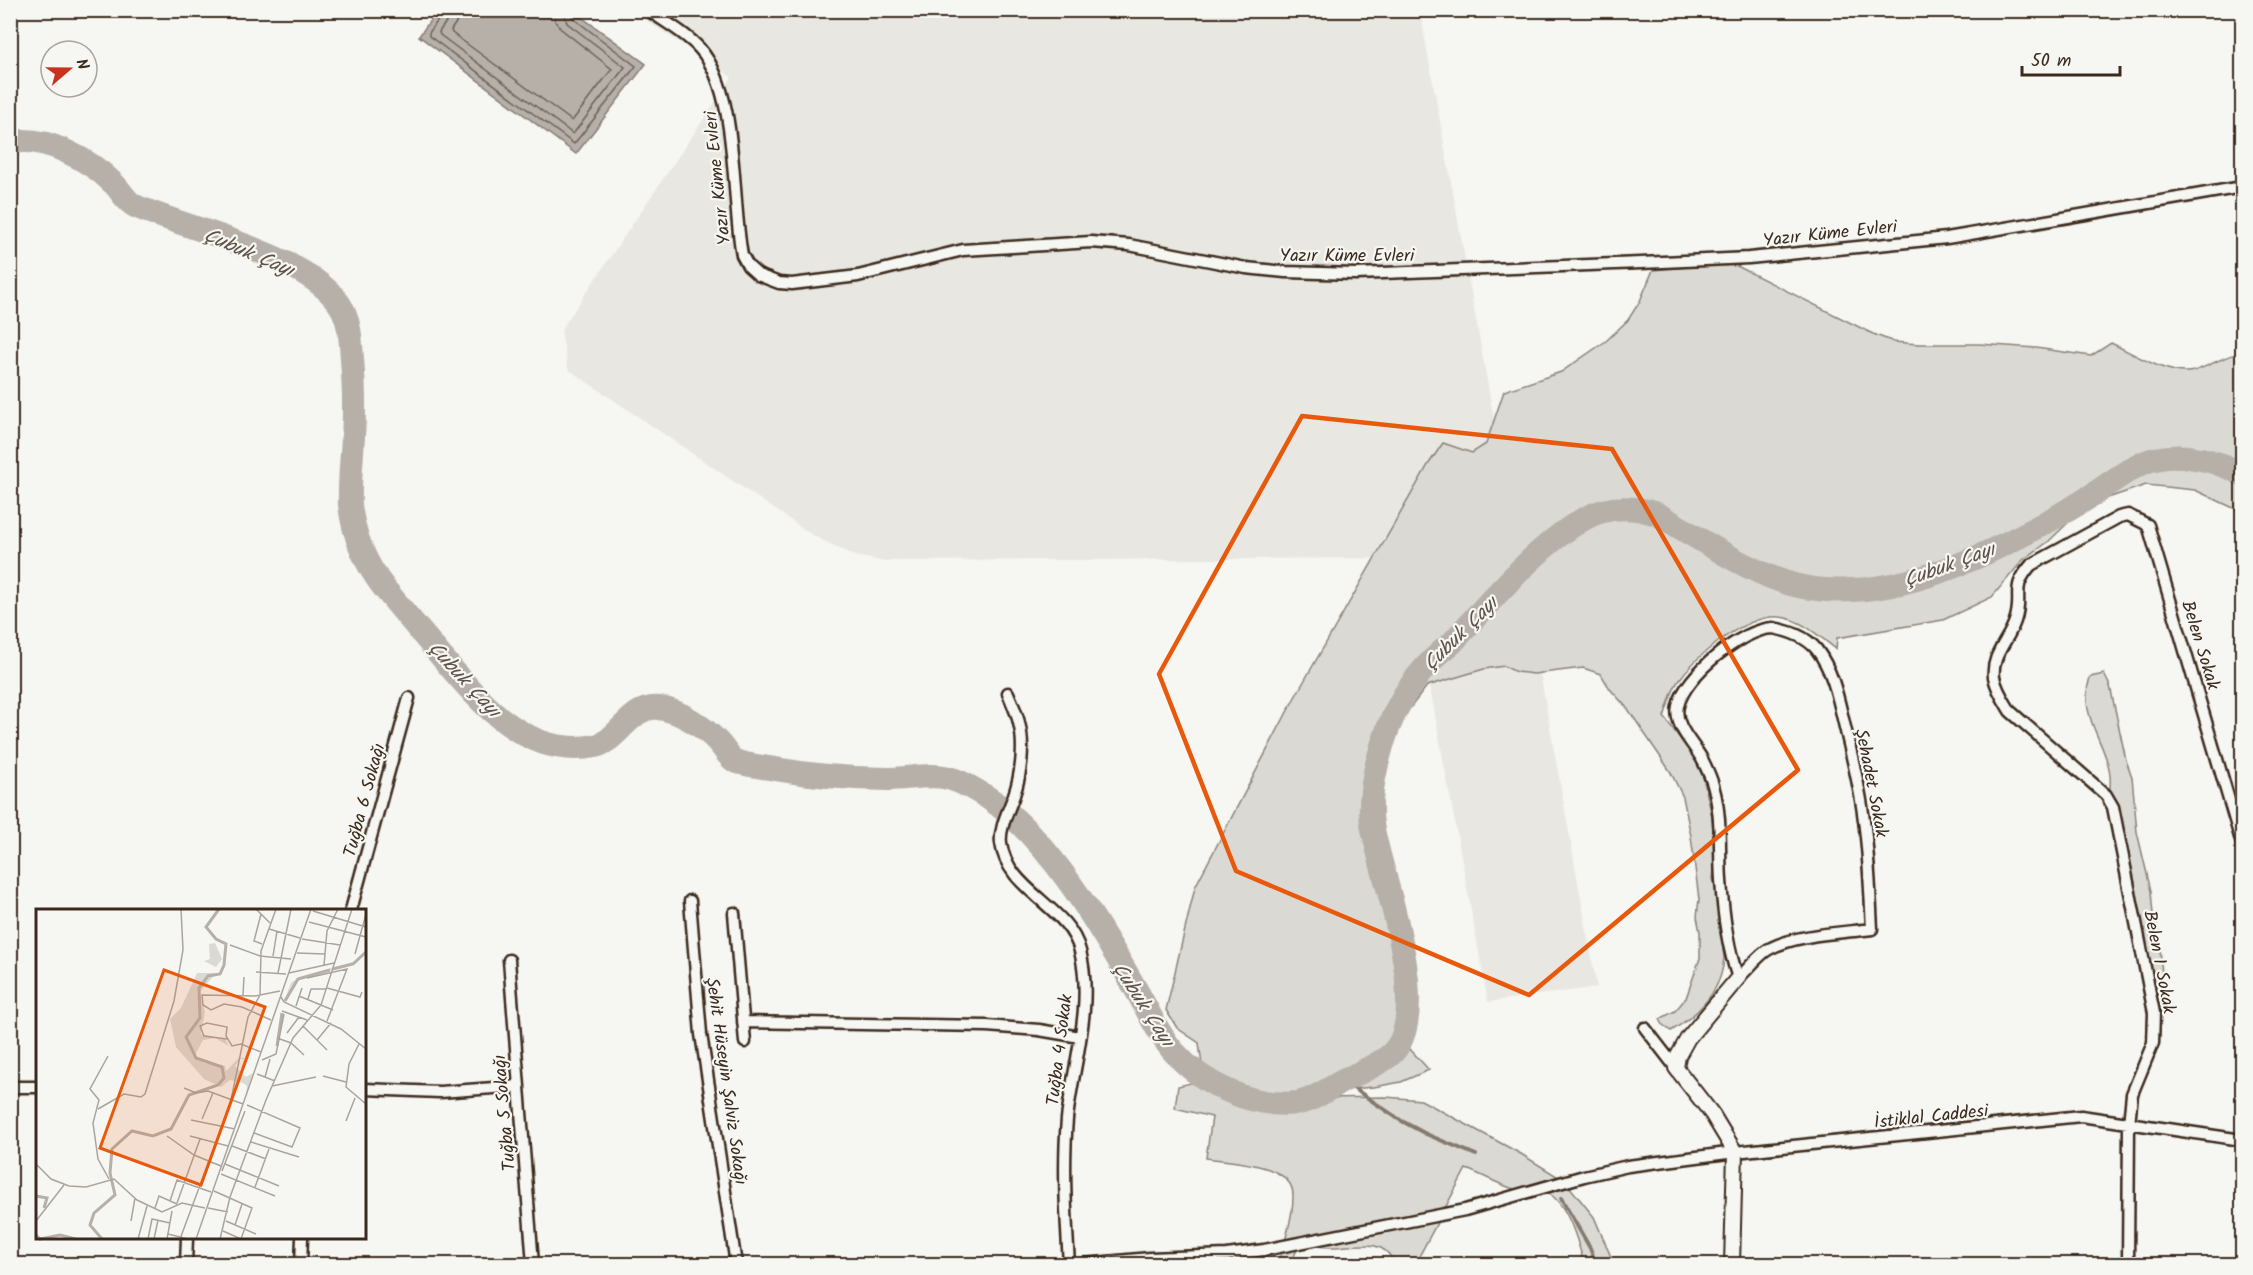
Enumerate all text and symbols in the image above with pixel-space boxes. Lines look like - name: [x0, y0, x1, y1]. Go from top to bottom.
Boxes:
- north arrow: [39, 39, 99, 99]
- scale bar: [2022, 39, 2120, 77]
- text: 50 m: [2031, 47, 2071, 76]
- text: N: [68, 55, 95, 73]
- street label: Yazır Küme Evleri: [697, 109, 740, 246]
- street label: Yazır Küme Evleri: [1762, 213, 1899, 256]
- water label: Çubuk Çayı: [198, 221, 300, 288]
- street label: Yazır Küme Evleri: [1280, 242, 1415, 271]
- water label: Çubuk Çayı: [1899, 534, 2002, 597]
- water label: Çubuk Çayı: [1416, 588, 1508, 679]
- street label: Belen Sokak: [2172, 597, 2227, 694]
- water label: Çubuk Çayı: [419, 635, 509, 727]
- street label: Şehadet Sokak: [1846, 726, 1895, 841]
- street label: Tuğba 6 Sokağı: [336, 740, 395, 861]
- street label: Belen 1 Sokak: [2134, 908, 2183, 1017]
- inset map: [36, 909, 366, 1239]
- water label: Çubuk Çayı: [1103, 956, 1183, 1055]
- street label: Şehit Hüseyin Şalviz Sokağı: [697, 976, 754, 1187]
- street label: Tuğba 4 Sokak: [1039, 992, 1082, 1108]
- street label: Tuğba 5 Sokağı: [486, 1054, 525, 1172]
- street label: İstiklal Caddesi: [1873, 1097, 1990, 1138]

